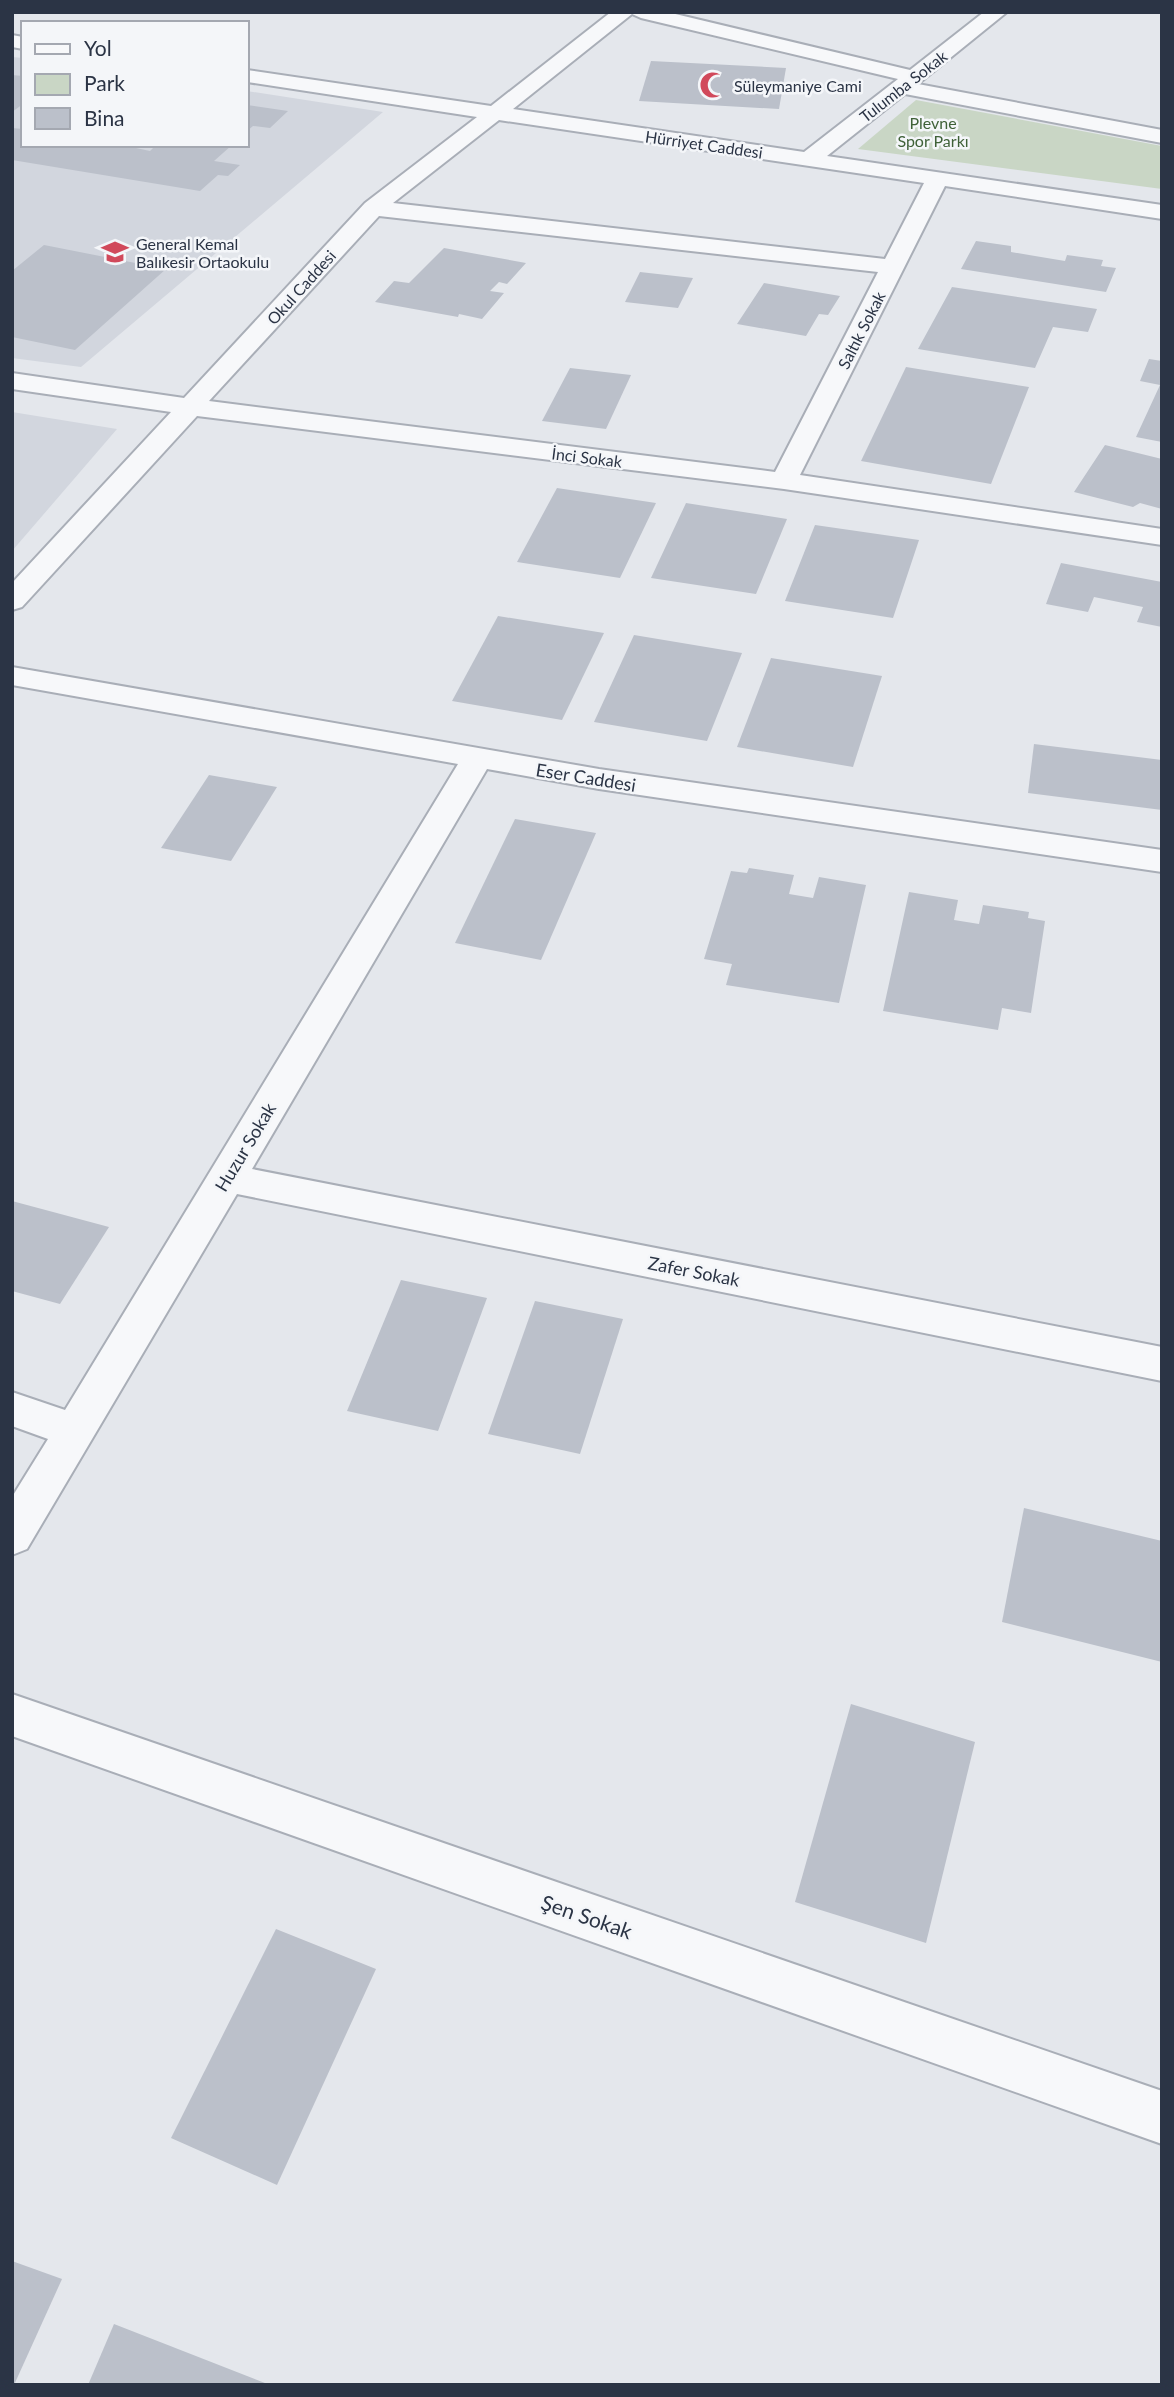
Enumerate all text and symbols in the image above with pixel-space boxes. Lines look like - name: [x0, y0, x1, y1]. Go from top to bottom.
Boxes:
- legend: [21, 21, 248, 147]
- text: Yol: [84, 35, 112, 60]
- street label: Tulumba Sokak: [856, 46, 951, 126]
- text: Park: [84, 70, 125, 95]
- mosque icon: Süleymaniye Cami: [698, 70, 728, 100]
- place label: Süleymaniye Cami: [734, 76, 862, 95]
- text: Bina: [84, 105, 125, 130]
- park label: Plevne Spor Parkı: [897, 113, 969, 150]
- street label: Hürriyet Caddesi: [644, 126, 764, 162]
- place label: General Kemal Balıkesir Ortaokulu: [136, 234, 269, 271]
- school or university icon: General Kemal Balıkesir Ortaokulu: [100, 237, 130, 267]
- street label: Okul Caddesi: [263, 246, 339, 328]
- street label: Saltık Sokak: [833, 287, 889, 372]
- street label: İnci Sokak: [551, 443, 624, 471]
- street label: Eser Caddesi: [534, 758, 638, 796]
- street label: Huzur Sokak: [210, 1098, 281, 1195]
- street label: Zafer Sokak: [646, 1251, 743, 1291]
- street label: Şen Sokak: [538, 1889, 636, 1943]

